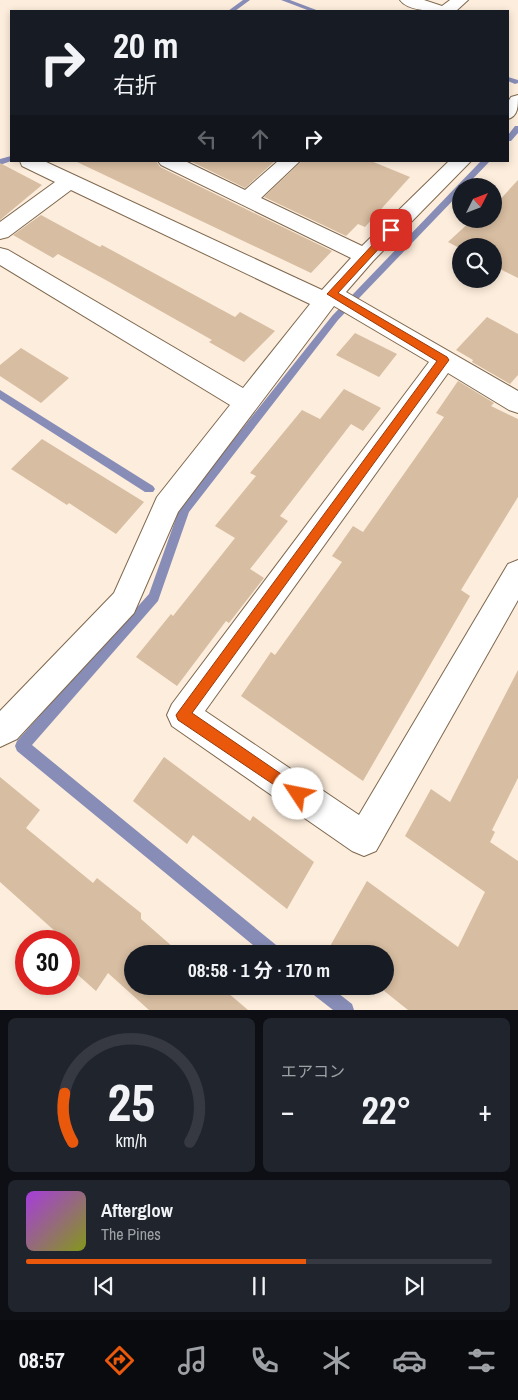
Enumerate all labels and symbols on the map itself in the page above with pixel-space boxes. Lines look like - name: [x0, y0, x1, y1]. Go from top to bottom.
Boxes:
- north arrow: [452, 178, 502, 228]
- pin: [370, 209, 412, 251]
- position arrow: [271, 767, 323, 819]
- speed limit sign: 30: [15, 930, 80, 995]

